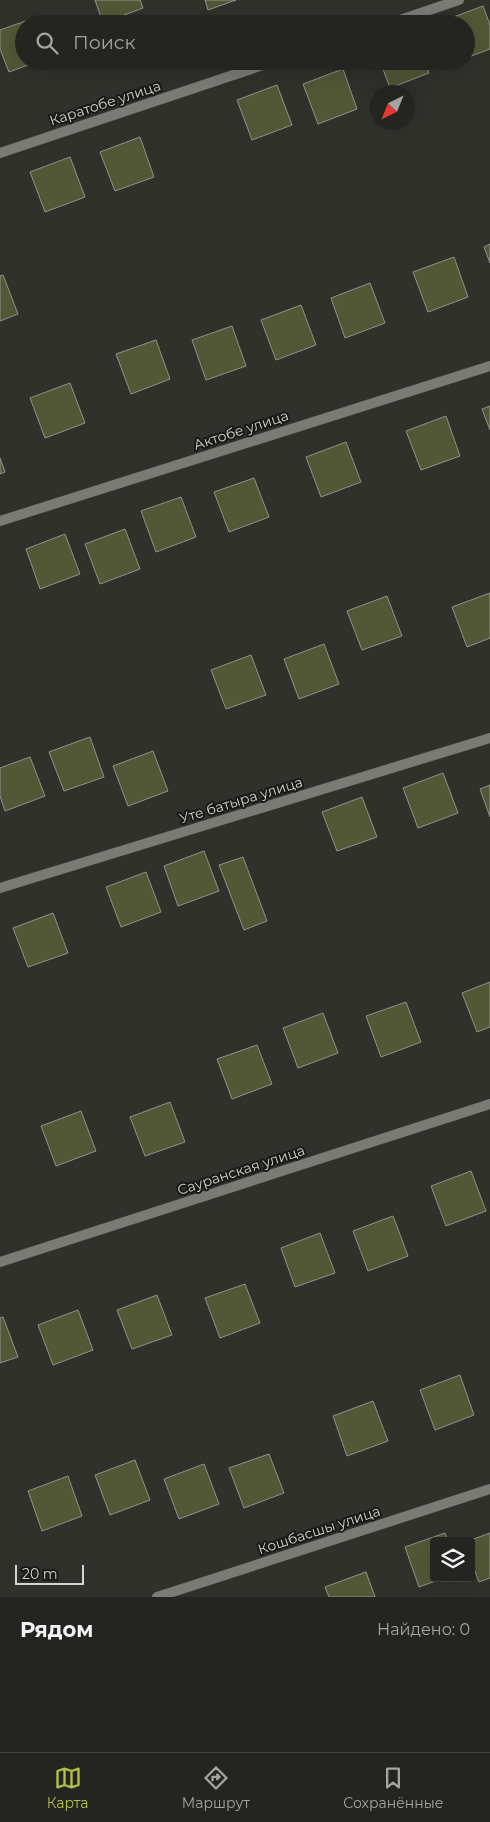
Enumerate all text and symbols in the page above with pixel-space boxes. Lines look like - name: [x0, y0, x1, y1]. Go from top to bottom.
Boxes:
- search box: [15, 15, 475, 70]
- icon: search: [33, 29, 61, 57]
- text: Поиск: [73, 31, 136, 54]
- street label: Каратобе улица: [47, 77, 163, 129]
- north arrow: [370, 85, 415, 130]
- street label: Актобе улица: [191, 406, 291, 454]
- street label: Уте батыра улица: [177, 773, 305, 827]
- street label: Сауранская улица: [175, 1141, 307, 1199]
- street label: Кошбасшы улица: [255, 1502, 383, 1558]
- map controls: [430, 1537, 475, 1582]
- button: layers: [430, 1537, 475, 1582]
- scale bar: [15, 1562, 84, 1585]
- text: 20 m: [22, 1565, 58, 1583]
- text: Рядом: [20, 1617, 93, 1642]
- text: Найдено: 0: [377, 1620, 470, 1639]
- tab: Карта: [47, 1764, 89, 1812]
- tab: Маршрут: [182, 1764, 250, 1812]
- tab: Сохранённые: [343, 1764, 443, 1812]

